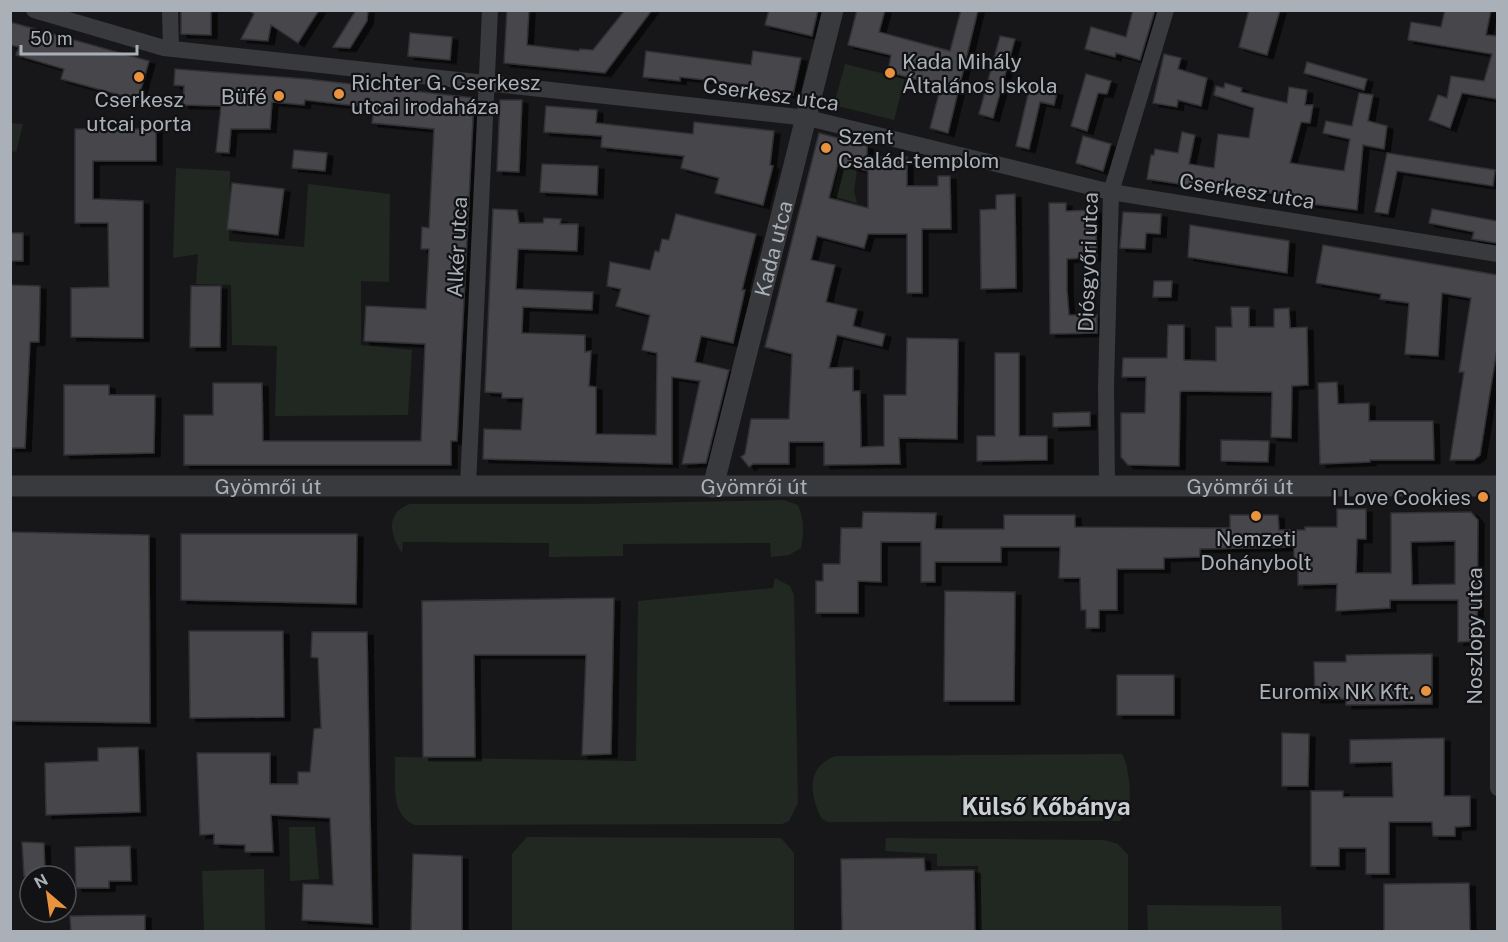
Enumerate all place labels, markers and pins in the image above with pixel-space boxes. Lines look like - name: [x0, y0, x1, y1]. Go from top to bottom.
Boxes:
- place label: Kada Mihály Általános Iskola: [902, 49, 1057, 98]
- marker: Kada Mihály Általános Iskola: [883, 66, 897, 80]
- marker: Cserkesz utcai porta: [132, 70, 146, 84]
- place label: Richter G. Cserkesz utcai irodaháza: [351, 70, 540, 119]
- place label: Büfé: [221, 84, 267, 109]
- place label: Cserkesz utcai porta: [86, 87, 192, 136]
- marker: Richter G. Cserkesz utcai irodaháza: [332, 87, 346, 101]
- marker: Büfé: [272, 89, 286, 103]
- place label: Szent Család-templom: [838, 124, 999, 173]
- marker: Szent Család-templom: [819, 141, 833, 155]
- place label: I Love Cookies: [1332, 485, 1471, 510]
- marker: I Love Cookies: [1476, 490, 1490, 504]
- marker: Nemzeti Dohánybolt: [1249, 509, 1263, 523]
- place label: Nemzeti Dohánybolt: [1200, 526, 1312, 575]
- place label: Euromix NK Kft.: [1259, 679, 1414, 704]
- marker: Euromix NK Kft.: [1419, 684, 1433, 698]

